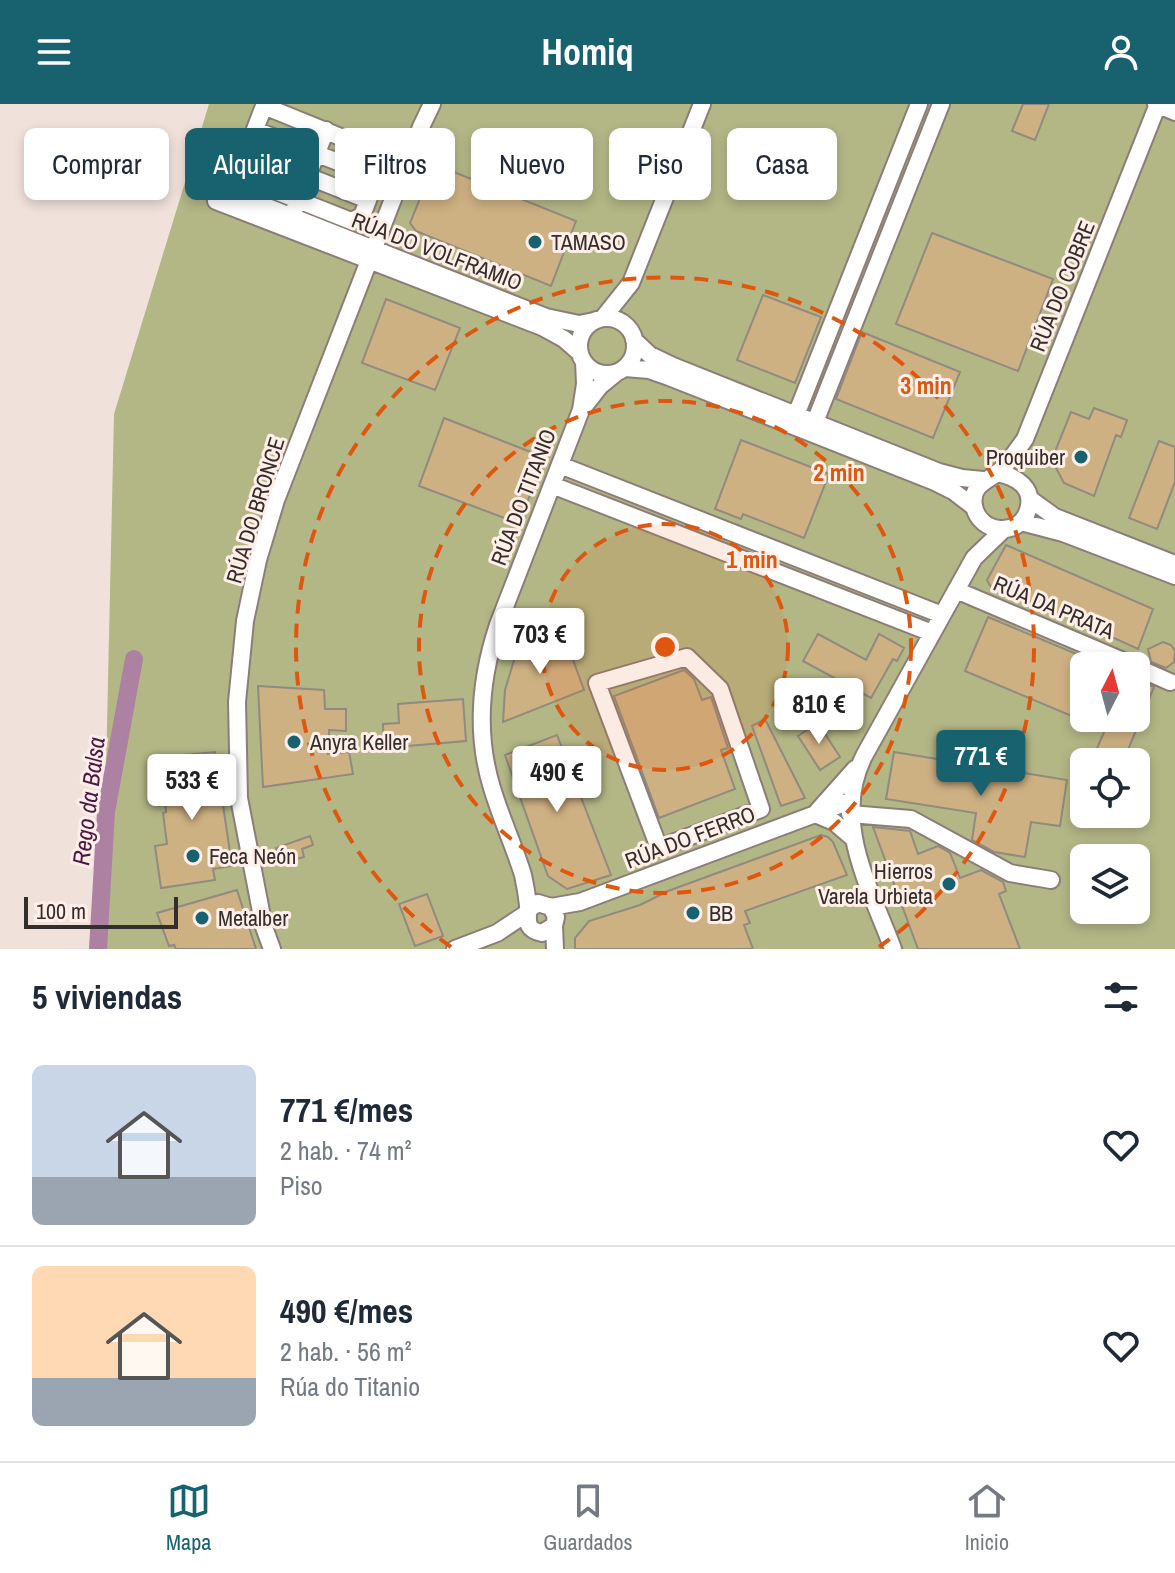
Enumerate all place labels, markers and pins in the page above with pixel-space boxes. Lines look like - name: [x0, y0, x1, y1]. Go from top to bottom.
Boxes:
- place label: TAMASO: [551, 227, 626, 257]
- marker: TAMASO: [526, 233, 544, 251]
- place label: Proquiber: [986, 442, 1065, 472]
- marker: Proquiber: [1072, 448, 1090, 466]
- pin: 703 €: [484, 608, 596, 676]
- centre of rings: [651, 633, 679, 661]
- pin: 810 €: [763, 678, 875, 746]
- place label: Anyra Keller: [309, 727, 408, 757]
- pin: 771 €: [925, 730, 1037, 798]
- marker: Anyra Keller: [285, 733, 303, 751]
- pin: 490 €: [501, 746, 613, 814]
- pin: 533 €: [136, 754, 248, 822]
- place label: Feca Neón: [209, 841, 296, 871]
- marker: Feca Neón: [184, 847, 202, 865]
- place label: Hierros Varela Urbieta: [818, 856, 933, 911]
- marker: Hierros Varela Urbieta: [940, 875, 958, 893]
- place label: BB: [709, 898, 733, 928]
- place label: Metalber: [218, 903, 288, 933]
- marker: BB: [684, 904, 702, 922]
- marker: Metalber: [193, 909, 211, 927]

